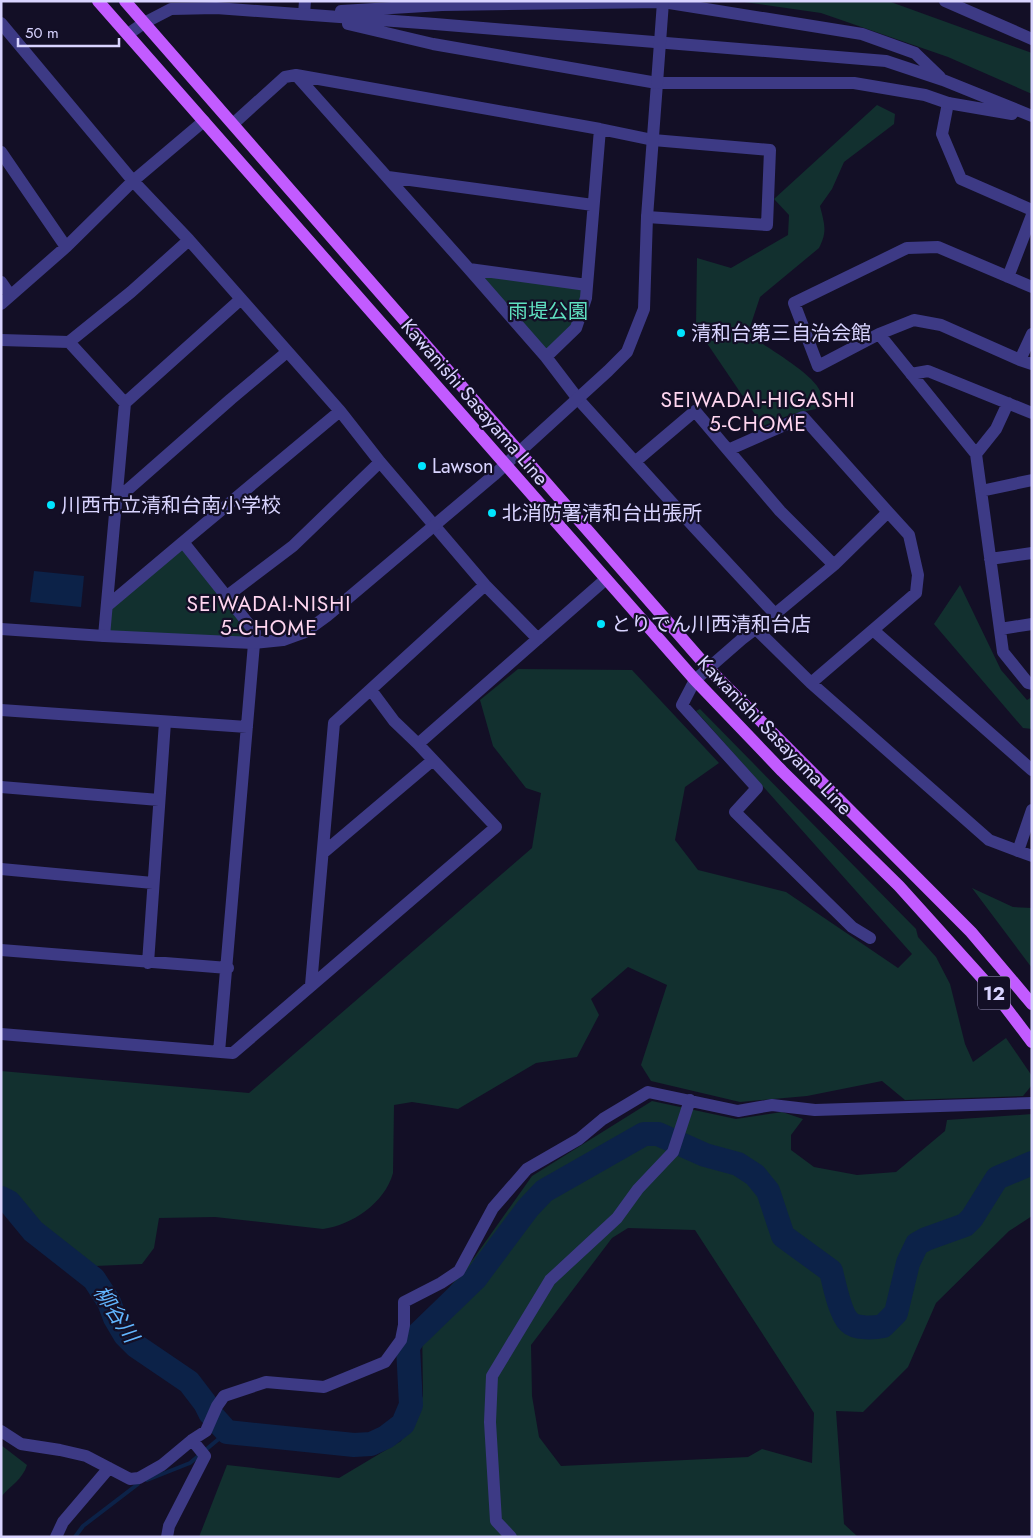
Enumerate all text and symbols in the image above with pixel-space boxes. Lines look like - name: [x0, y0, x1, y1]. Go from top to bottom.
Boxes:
- scale bar: [18, 15, 119, 47]
- text: 50 m: [25, 22, 59, 44]
- park label: 雨堤公園: [508, 297, 588, 326]
- street label: Kawanishi Sasayama Line: [394, 313, 555, 492]
- place label: 清和台第三自治会館: [691, 319, 871, 348]
- marker: 清和台第三自治会館: [675, 327, 687, 339]
- district label: SEIWADAI-HIGASHI 5-CHOME: [660, 385, 856, 439]
- place label: Lawson: [432, 452, 494, 481]
- marker: Lawson: [416, 460, 428, 472]
- place label: 川西市立清和台南小学校: [61, 491, 281, 520]
- marker: 川西市立清和台南小学校: [45, 499, 57, 511]
- place label: 北消防署清和台出張所: [502, 499, 702, 528]
- marker: 北消防署清和台出張所: [486, 507, 498, 519]
- district label: SEIWADAI-NISHI 5-CHOME: [187, 589, 351, 643]
- place label: とりでん川西清和台店: [611, 610, 811, 639]
- marker: とりでん川西清和台店: [595, 618, 607, 630]
- street label: Kawanishi Sasayama Line: [690, 649, 859, 822]
- road number: 12: [978, 976, 1010, 1010]
- water label: 柳谷川: [86, 1279, 147, 1350]

